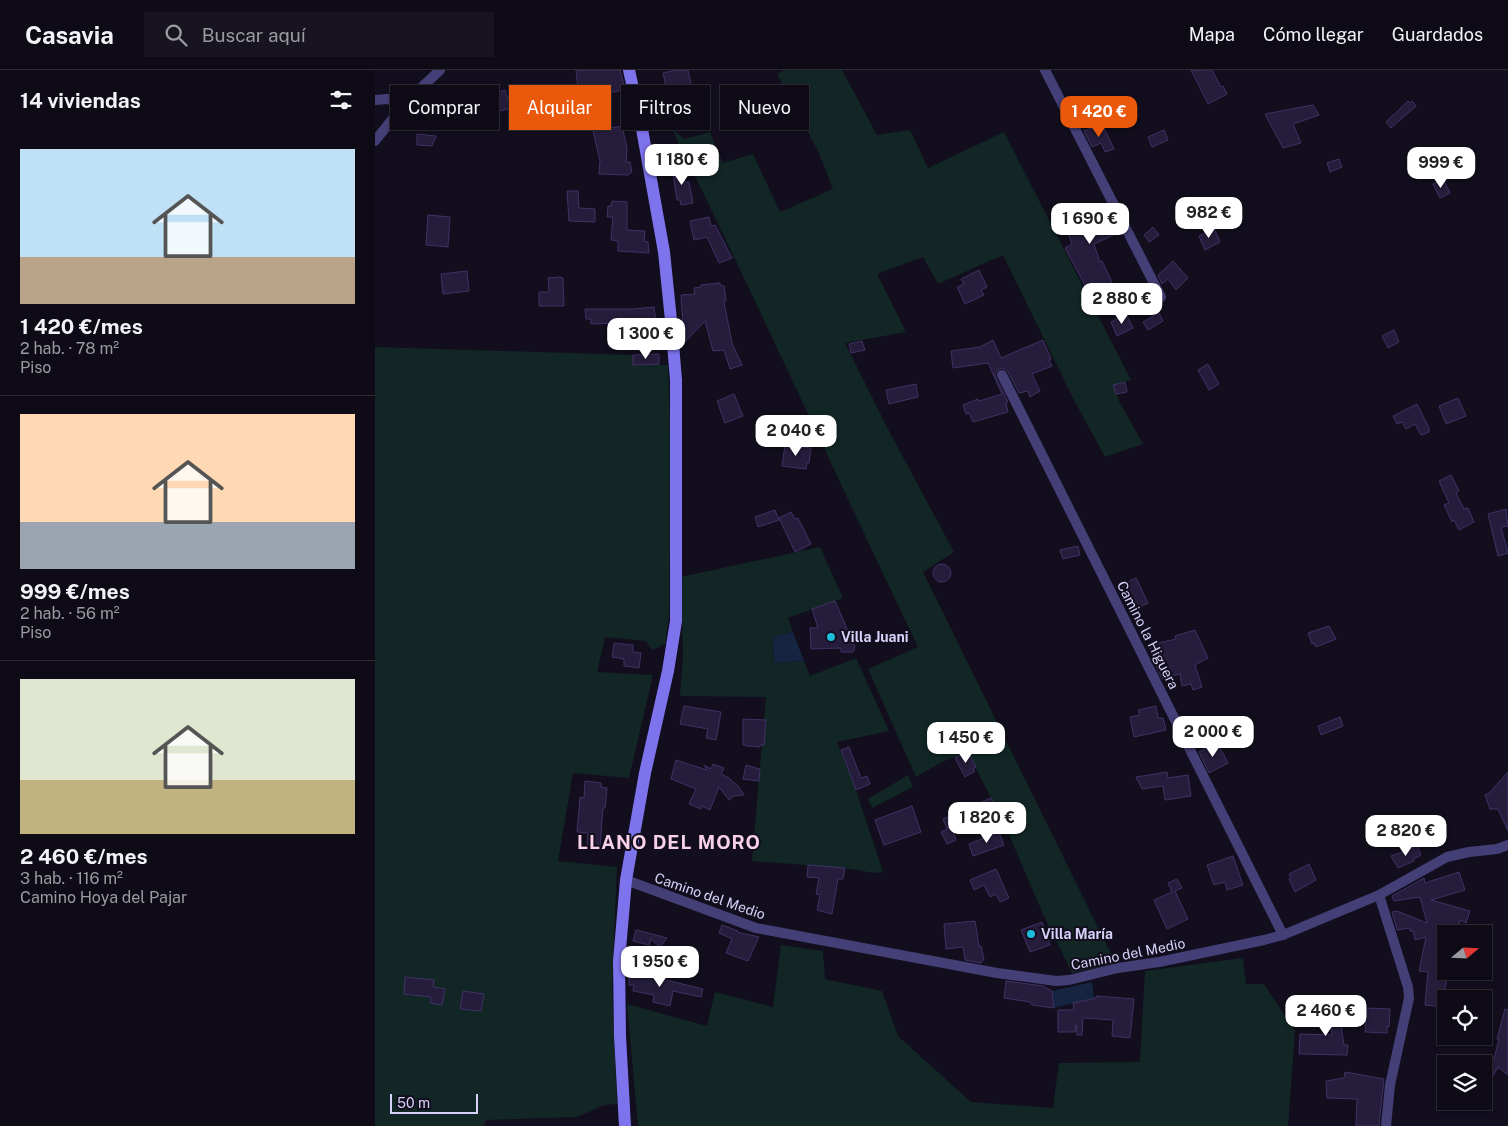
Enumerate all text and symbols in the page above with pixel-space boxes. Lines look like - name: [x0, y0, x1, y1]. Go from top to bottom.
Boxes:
- search box: [144, 12, 494, 57]
- text: Casavia: [25, 21, 114, 49]
- icon: search: [162, 21, 190, 49]
- text: Buscar aquí: [202, 24, 305, 46]
- text: Mapa: [1189, 24, 1235, 45]
- text: Cómo llegar: [1263, 24, 1364, 45]
- text: Guardados: [1392, 24, 1483, 45]
- chip: Comprar: [390, 85, 499, 130]
- chip: Alquilar: [509, 85, 611, 130]
- chip: Filtros: [621, 85, 710, 130]
- chip: Nuevo: [720, 85, 809, 130]
- icon: filters: [327, 86, 355, 114]
- text: 14 viviendas: [20, 88, 141, 113]
- pin: 1 420 €: [1053, 96, 1145, 138]
- text: 1 420 €: [1071, 102, 1127, 121]
- pin: 1 180 €: [636, 144, 728, 186]
- pin: 999 €: [1406, 146, 1476, 189]
- text: 1 180 €: [656, 150, 708, 169]
- text: 999 €: [1418, 153, 1464, 172]
- icon: home: [143, 181, 233, 271]
- pin: 982 €: [1174, 196, 1244, 239]
- pin: 1 690 €: [1044, 202, 1136, 245]
- text: 982 €: [1186, 203, 1232, 222]
- text: 1 690 €: [1062, 209, 1118, 228]
- pin: 2 880 €: [1076, 282, 1168, 325]
- text: 2 880 €: [1092, 289, 1152, 308]
- text: 1 420 €/mes: [20, 314, 143, 339]
- pin: 1 300 €: [600, 318, 692, 360]
- text: 1 300 €: [618, 324, 674, 343]
- text: 2 hab. · 78 m²: [20, 339, 119, 358]
- text: Piso: [20, 358, 51, 377]
- pin: 2 040 €: [750, 414, 842, 457]
- text: 2 040 €: [767, 421, 825, 440]
- icon: home: [143, 447, 233, 537]
- street label: Camino la Higuera: [1114, 578, 1182, 692]
- text: 999 €/mes: [20, 579, 130, 604]
- text: 2 hab. · 56 m²: [20, 604, 120, 623]
- text: Piso: [20, 623, 51, 642]
- place label: Villa Juani: [841, 629, 909, 645]
- marker: Villa Juani: [825, 631, 837, 643]
- icon: home: [143, 712, 233, 802]
- pin: 2 000 €: [1167, 716, 1259, 758]
- pin: 1 450 €: [920, 722, 1012, 764]
- text: 2 000 €: [1184, 722, 1242, 741]
- text: 1 450 €: [938, 728, 994, 747]
- pin: 1 820 €: [941, 802, 1033, 844]
- text: 1 820 €: [959, 808, 1015, 827]
- pin: 2 820 €: [1360, 814, 1452, 857]
- text: 2 820 €: [1376, 821, 1436, 840]
- district label: LLANO DEL MORO: [577, 831, 761, 853]
- text: 2 460 €/mes: [20, 844, 148, 869]
- text: 3 hab. · 116 m²: [20, 869, 123, 888]
- street label: Camino del Medio: [653, 870, 768, 922]
- text: Camino Hoya del Pajar: [20, 888, 187, 907]
- north arrow: [1437, 925, 1493, 980]
- map controls: [1437, 925, 1492, 1110]
- place label: Villa María: [1041, 926, 1113, 942]
- marker: Villa María: [1025, 928, 1037, 940]
- street label: Camino del Medio: [1070, 935, 1187, 973]
- pin: 1 950 €: [614, 946, 706, 988]
- text: 1 950 €: [632, 952, 688, 971]
- button: locate: [1437, 990, 1492, 1045]
- pin: 2 460 €: [1280, 994, 1372, 1037]
- text: 2 460 €: [1296, 1001, 1356, 1020]
- button: layers: [1437, 1055, 1492, 1110]
- scale bar: [390, 1091, 477, 1114]
- text: 50 m: [397, 1095, 430, 1111]

